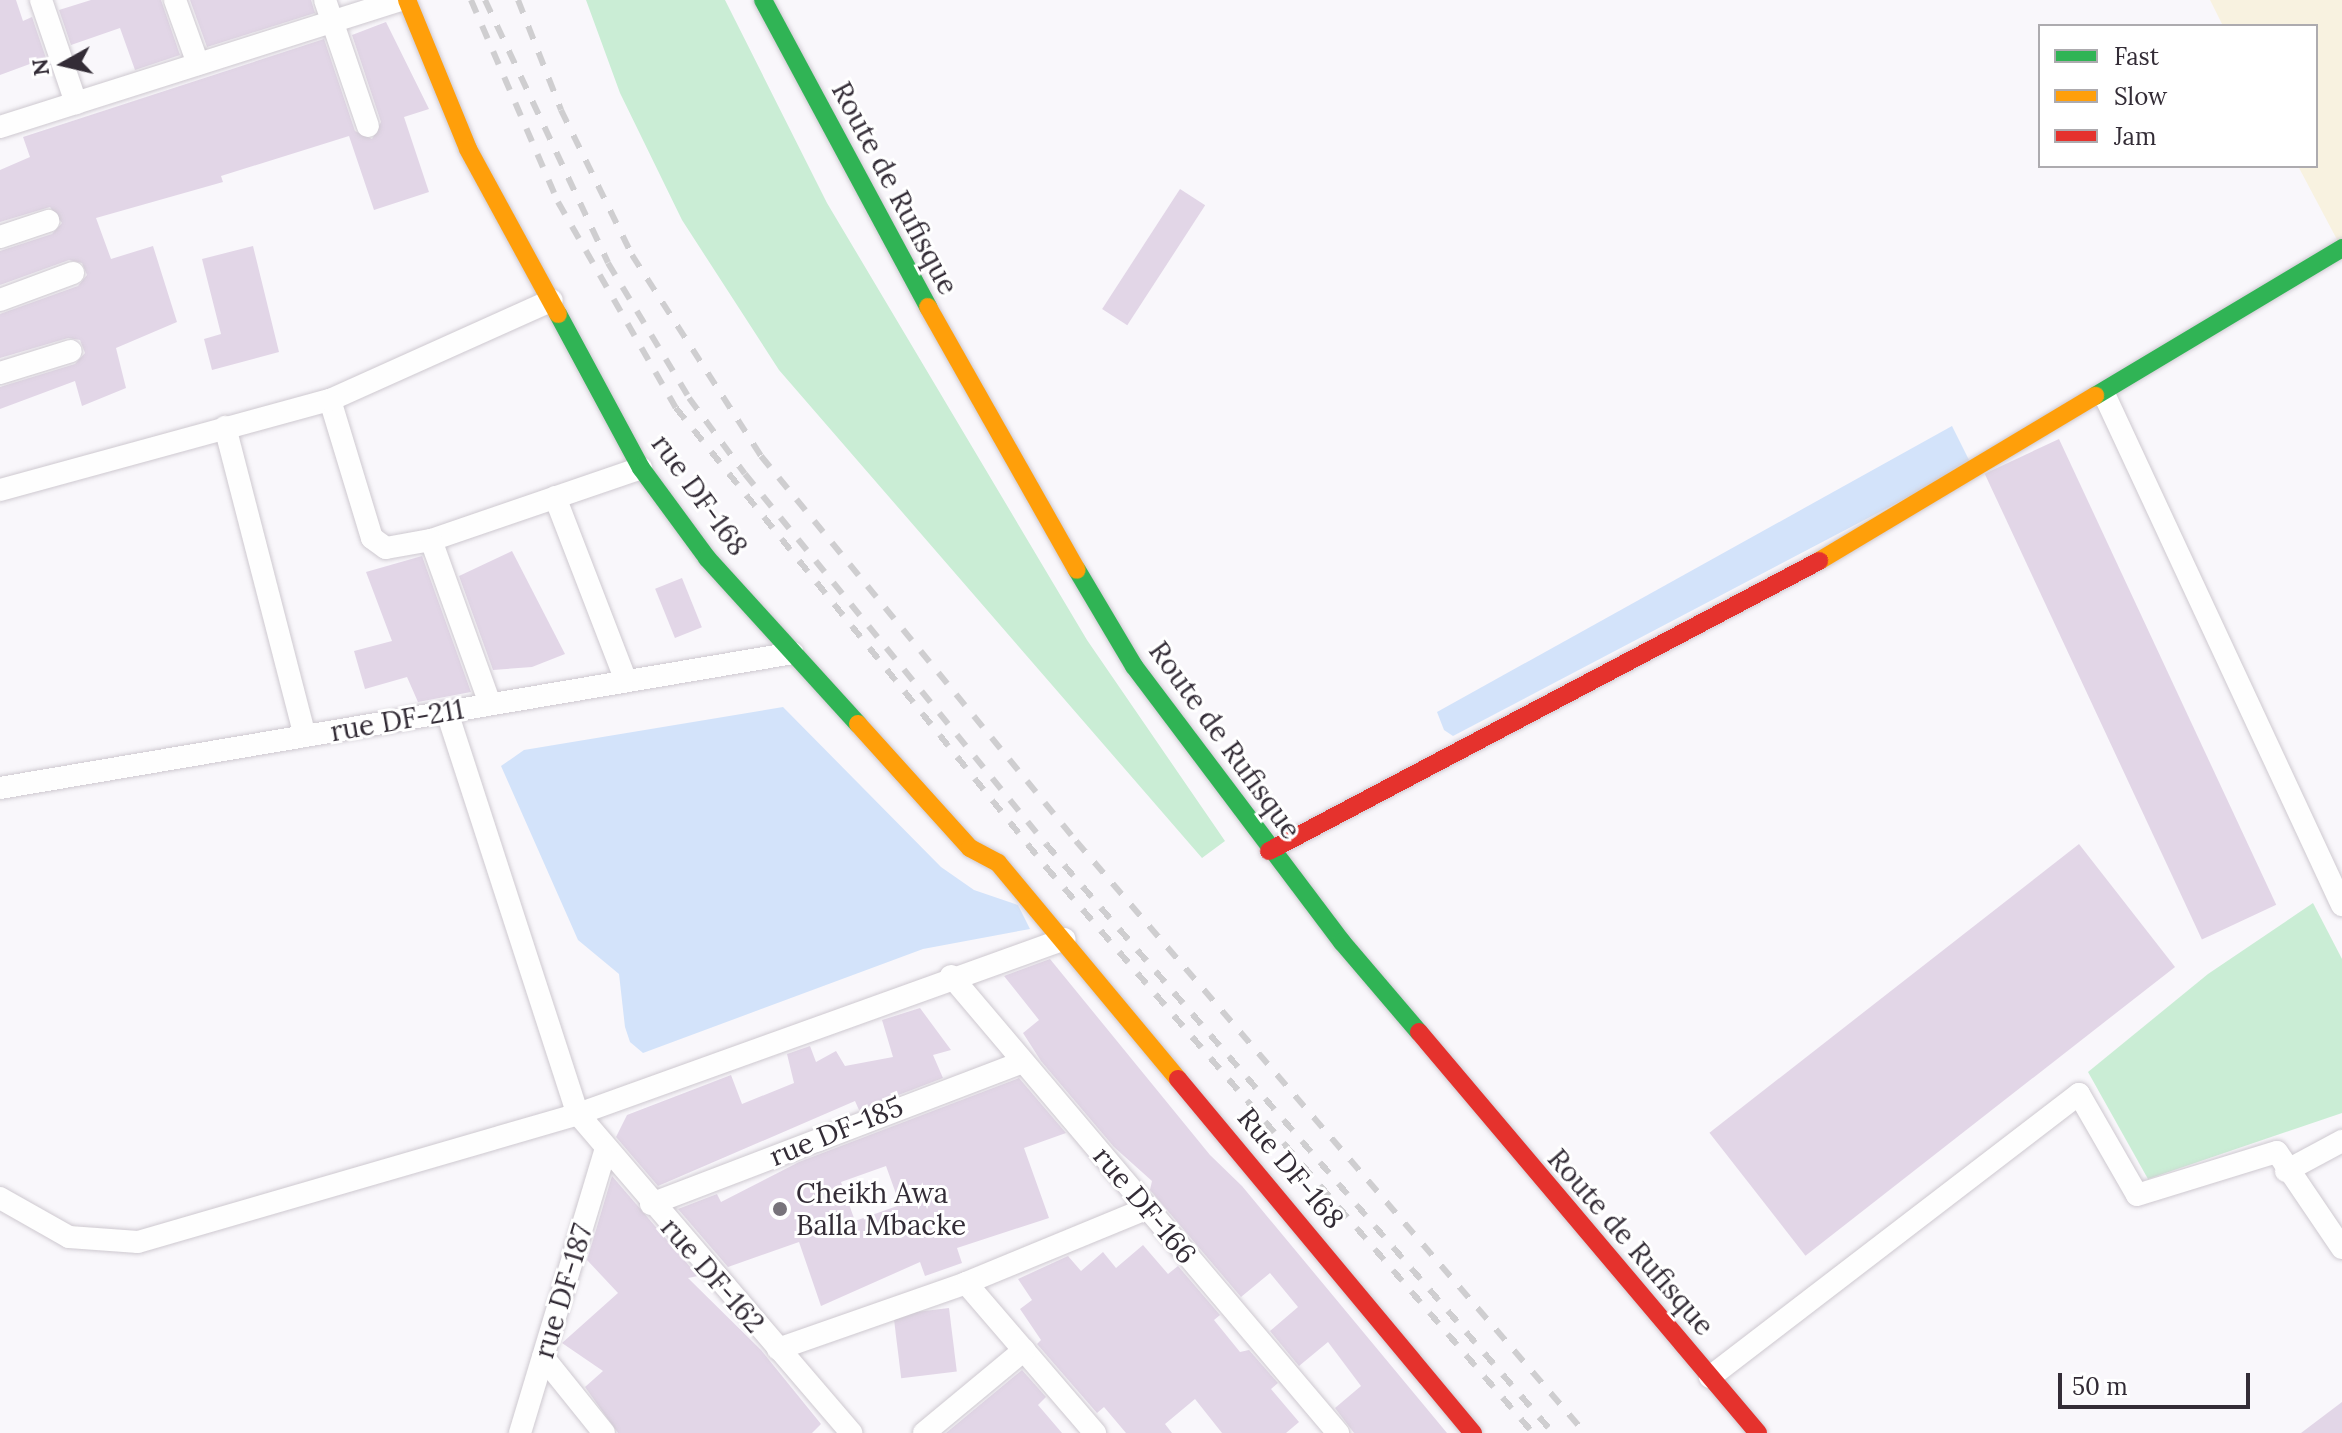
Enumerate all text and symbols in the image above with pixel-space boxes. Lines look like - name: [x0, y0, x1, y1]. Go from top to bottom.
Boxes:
- north arrow: [24, 24, 104, 104]
- legend: [2038, 24, 2318, 168]
- text: Fast: [2114, 41, 2159, 72]
- text: N: [25, 57, 55, 78]
- street label: Route de Rufisque: [825, 76, 965, 300]
- text: Slow: [2114, 81, 2167, 112]
- text: Jam: [2114, 121, 2156, 152]
- street label: rue DF-168: [645, 428, 755, 562]
- street label: Route de Rufisque: [1142, 635, 1308, 845]
- street label: rue DF-211: [328, 692, 466, 748]
- street label: rue DF-185: [764, 1089, 908, 1173]
- street label: Rue DF-168: [1231, 1101, 1351, 1235]
- street label: rue DF-166: [1086, 1140, 1204, 1270]
- street label: Route de Rufisque: [1541, 1142, 1721, 1342]
- place label: Cheikh Awa Balla Mbacke: [796, 1176, 966, 1242]
- marker: Cheikh Awa Balla Mbacke: [771, 1200, 789, 1218]
- street label: rue DF-162: [654, 1211, 772, 1339]
- street label: rue DF-187: [527, 1220, 599, 1362]
- scale bar: [2062, 1357, 2254, 1407]
- text: 50 m: [2072, 1371, 2128, 1402]

